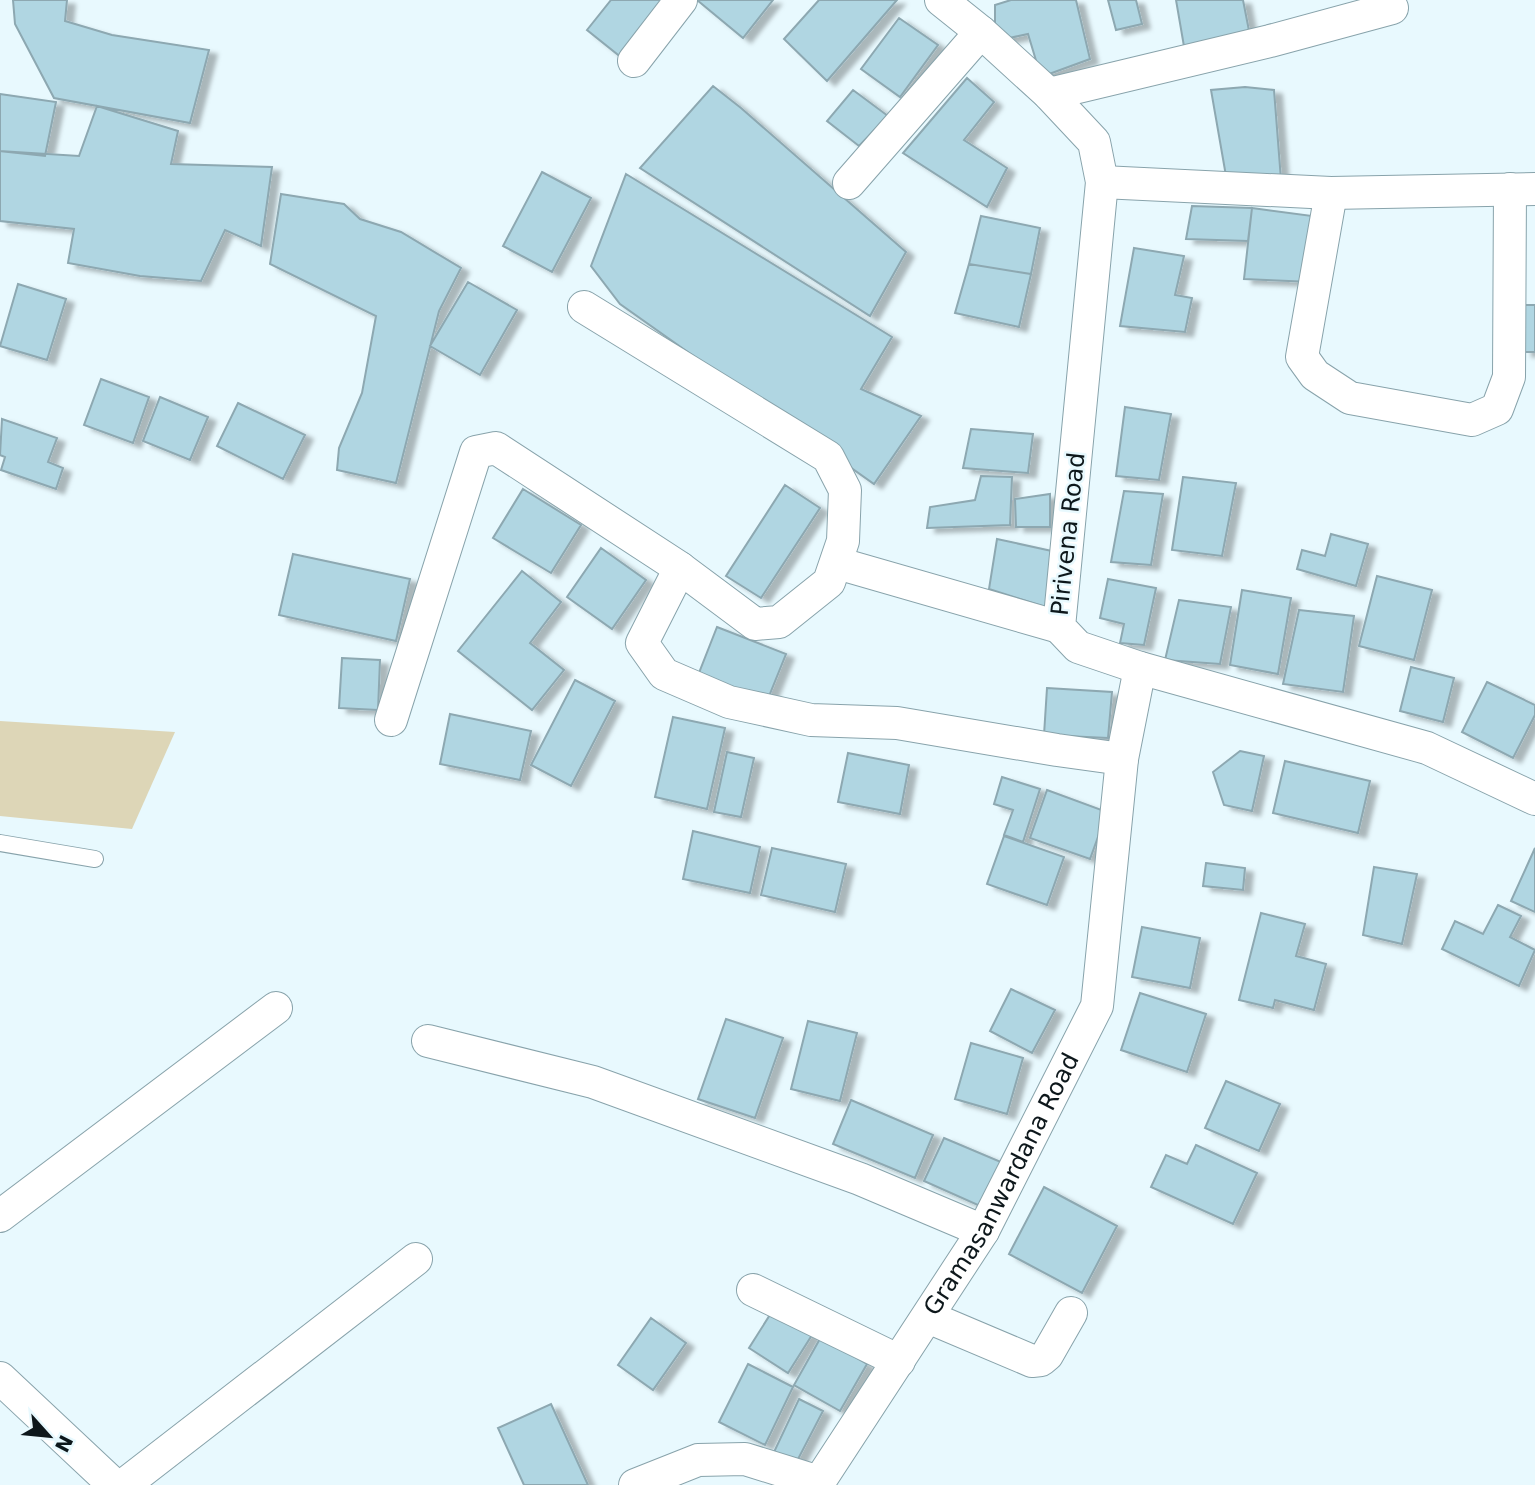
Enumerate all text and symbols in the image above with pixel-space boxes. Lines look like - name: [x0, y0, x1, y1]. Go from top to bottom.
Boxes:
- street label: Pirivena Road: [1046, 451, 1090, 617]
- street label: Gramasanwardana Road: [918, 1048, 1085, 1321]
- north arrow: [14, 1401, 84, 1471]
- text: N: [51, 1432, 78, 1456]

